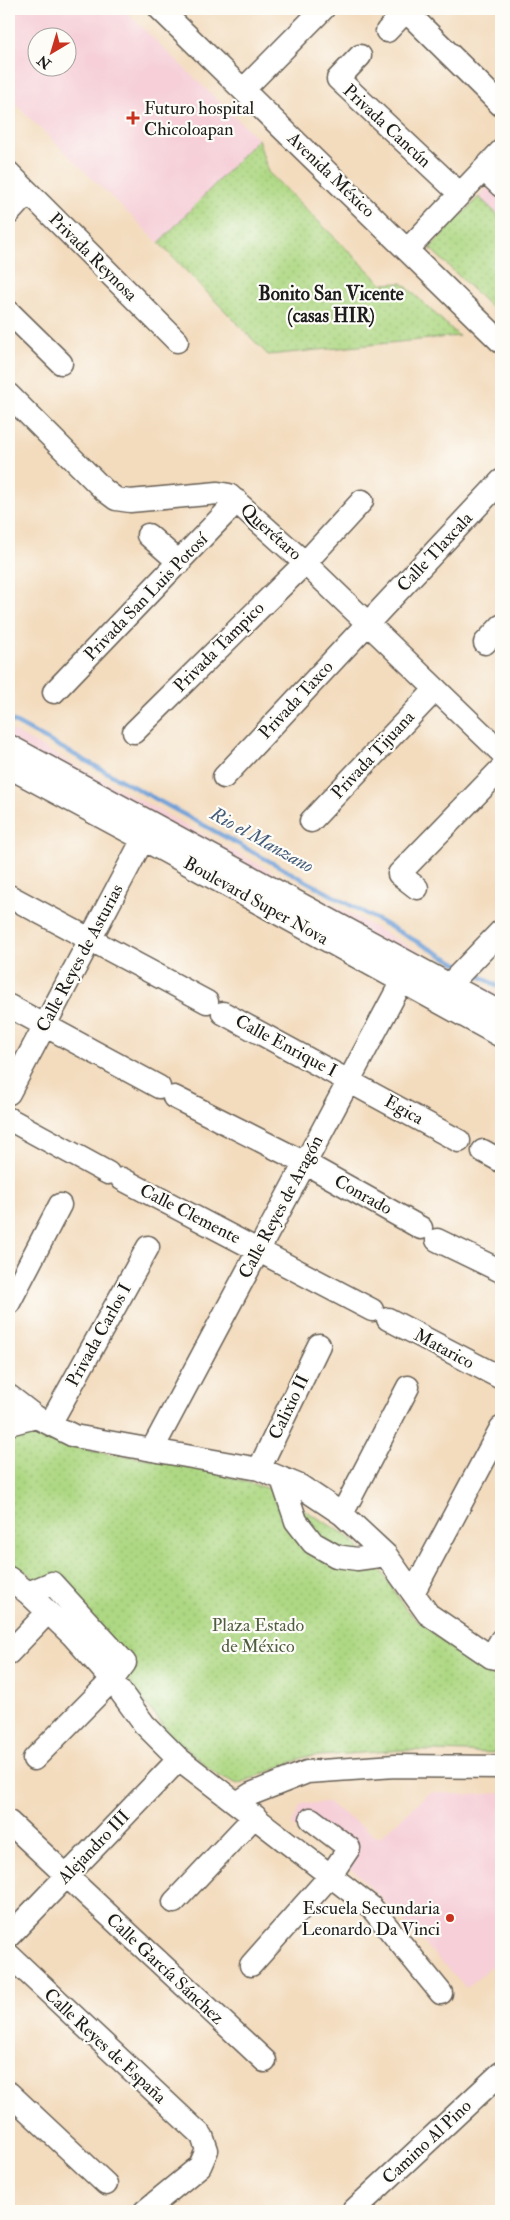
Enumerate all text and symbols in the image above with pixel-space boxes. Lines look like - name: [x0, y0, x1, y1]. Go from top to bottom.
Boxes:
- north arrow: [28, 28, 78, 78]
- text: N: [34, 51, 55, 73]
- street label: Privada Cancún: [338, 79, 436, 173]
- place label: Futuro hospital Chicoloapan: [144, 97, 255, 141]
- marker: Futuro hospital Chicoloapan: [126, 111, 140, 125]
- street label: Avenida México: [282, 127, 380, 223]
- street label: Privada Reynosa: [44, 208, 143, 307]
- district label: Bonito San Vicente (casas HIR): [258, 282, 404, 328]
- street label: Querétaro: [236, 498, 307, 566]
- street label: Calle Tlaxcala: [392, 507, 478, 597]
- street label: Privada San Luis Potosí: [79, 528, 214, 666]
- street label: Privada Tampico: [169, 596, 270, 697]
- street label: Privada Taxco: [254, 656, 339, 744]
- street label: Privada Tijuana: [326, 706, 420, 804]
- water label: Rio el Manzano: [205, 801, 318, 878]
- street label: Boulevard Super Nova: [180, 852, 333, 951]
- street label: Calle Reyes de Asturias: [31, 880, 129, 1036]
- street label: Calle Enrique I: [231, 1010, 341, 1082]
- street label: Egica: [380, 1090, 428, 1130]
- street label: Calle Reyes de Aragón: [234, 1131, 328, 1283]
- street label: Conrado: [330, 1170, 396, 1220]
- street label: Calle Clemente: [136, 1179, 245, 1249]
- street label: Privada Carlos I: [61, 1279, 137, 1391]
- street label: Matarico: [410, 1324, 478, 1375]
- street label: Calixio II: [263, 1371, 315, 1443]
- park label: Plaza Estado de México: [212, 1614, 305, 1658]
- street label: Alejandro III: [52, 1805, 135, 1890]
- place label: Escuela Secundaria Leonardo Da Vinci: [302, 1897, 441, 1941]
- street label: Calle García Sánchez: [101, 1908, 229, 2030]
- marker: Escuela Secundaria Leonardo Da Vinci: [444, 1912, 456, 1924]
- street label: Calle Reyes de España: [39, 1983, 171, 2109]
- street label: Camino Al Pino: [377, 2095, 477, 2189]

